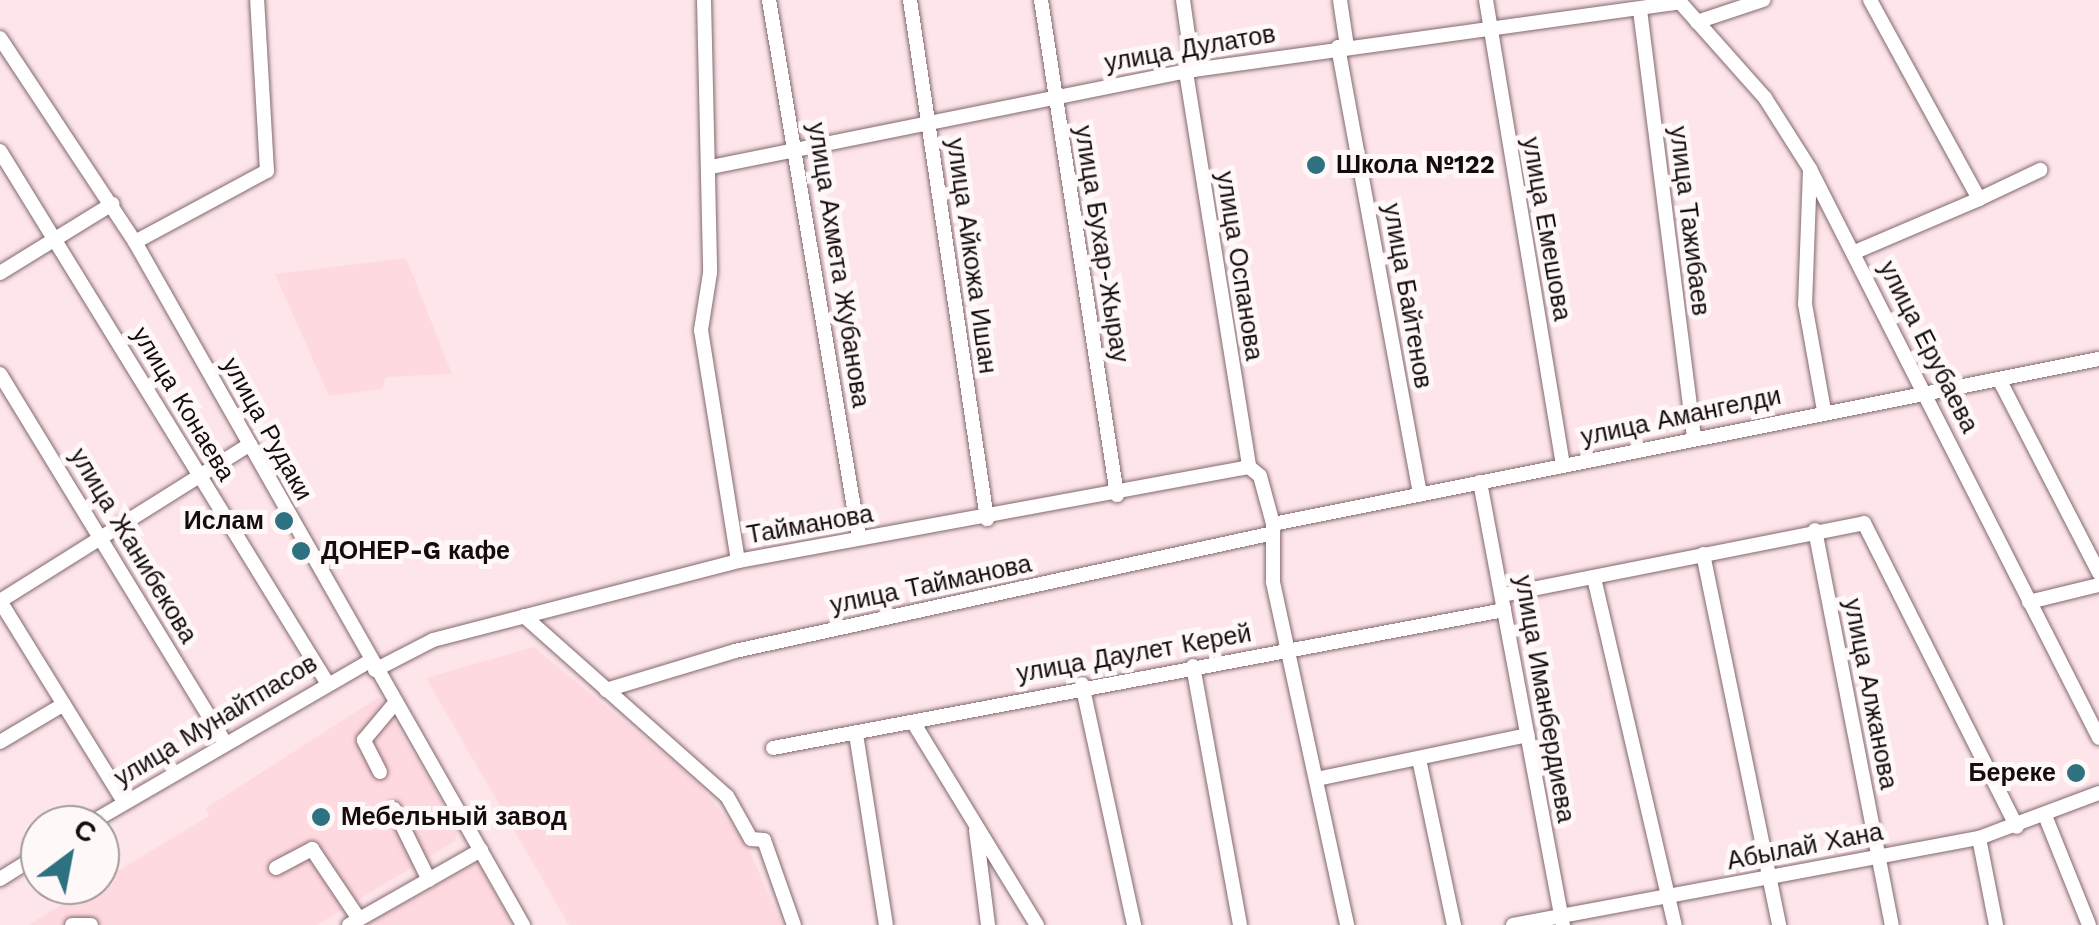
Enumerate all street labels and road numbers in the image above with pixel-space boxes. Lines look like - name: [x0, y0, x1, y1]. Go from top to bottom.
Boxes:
- street label: улица Дулатов: [1102, 19, 1278, 79]
- street label: улица Ахмета Жубанова: [801, 120, 875, 410]
- street label: улица Бухар-Жырау: [1067, 123, 1135, 365]
- street label: улица Тажибаев: [1662, 124, 1716, 318]
- street label: улица Емешова: [1515, 135, 1577, 323]
- street label: улица Айкожа Ишан: [940, 136, 1002, 376]
- street label: улица Оспанова: [1209, 169, 1269, 363]
- street label: улица Байтенов: [1376, 201, 1438, 391]
- street label: улица Ерубаева: [1872, 256, 1984, 438]
- street label: улица Конаева: [125, 322, 241, 486]
- street label: улица Рудаки: [215, 352, 319, 506]
- street label: улица Амангелди: [1578, 381, 1784, 453]
- street label: улица Жанибекова: [63, 443, 203, 649]
- street label: Тайманова: [745, 499, 875, 551]
- street label: улица Тайманова: [828, 549, 1034, 621]
- street label: улица Иманбердиева: [1507, 573, 1581, 825]
- street label: улица Алжанова: [1837, 596, 1903, 792]
- street label: улица Даулет Керей: [1014, 619, 1254, 689]
- street label: улица Мунайтпасов: [109, 649, 323, 793]
- street label: Абылай Хана: [1724, 817, 1886, 877]

